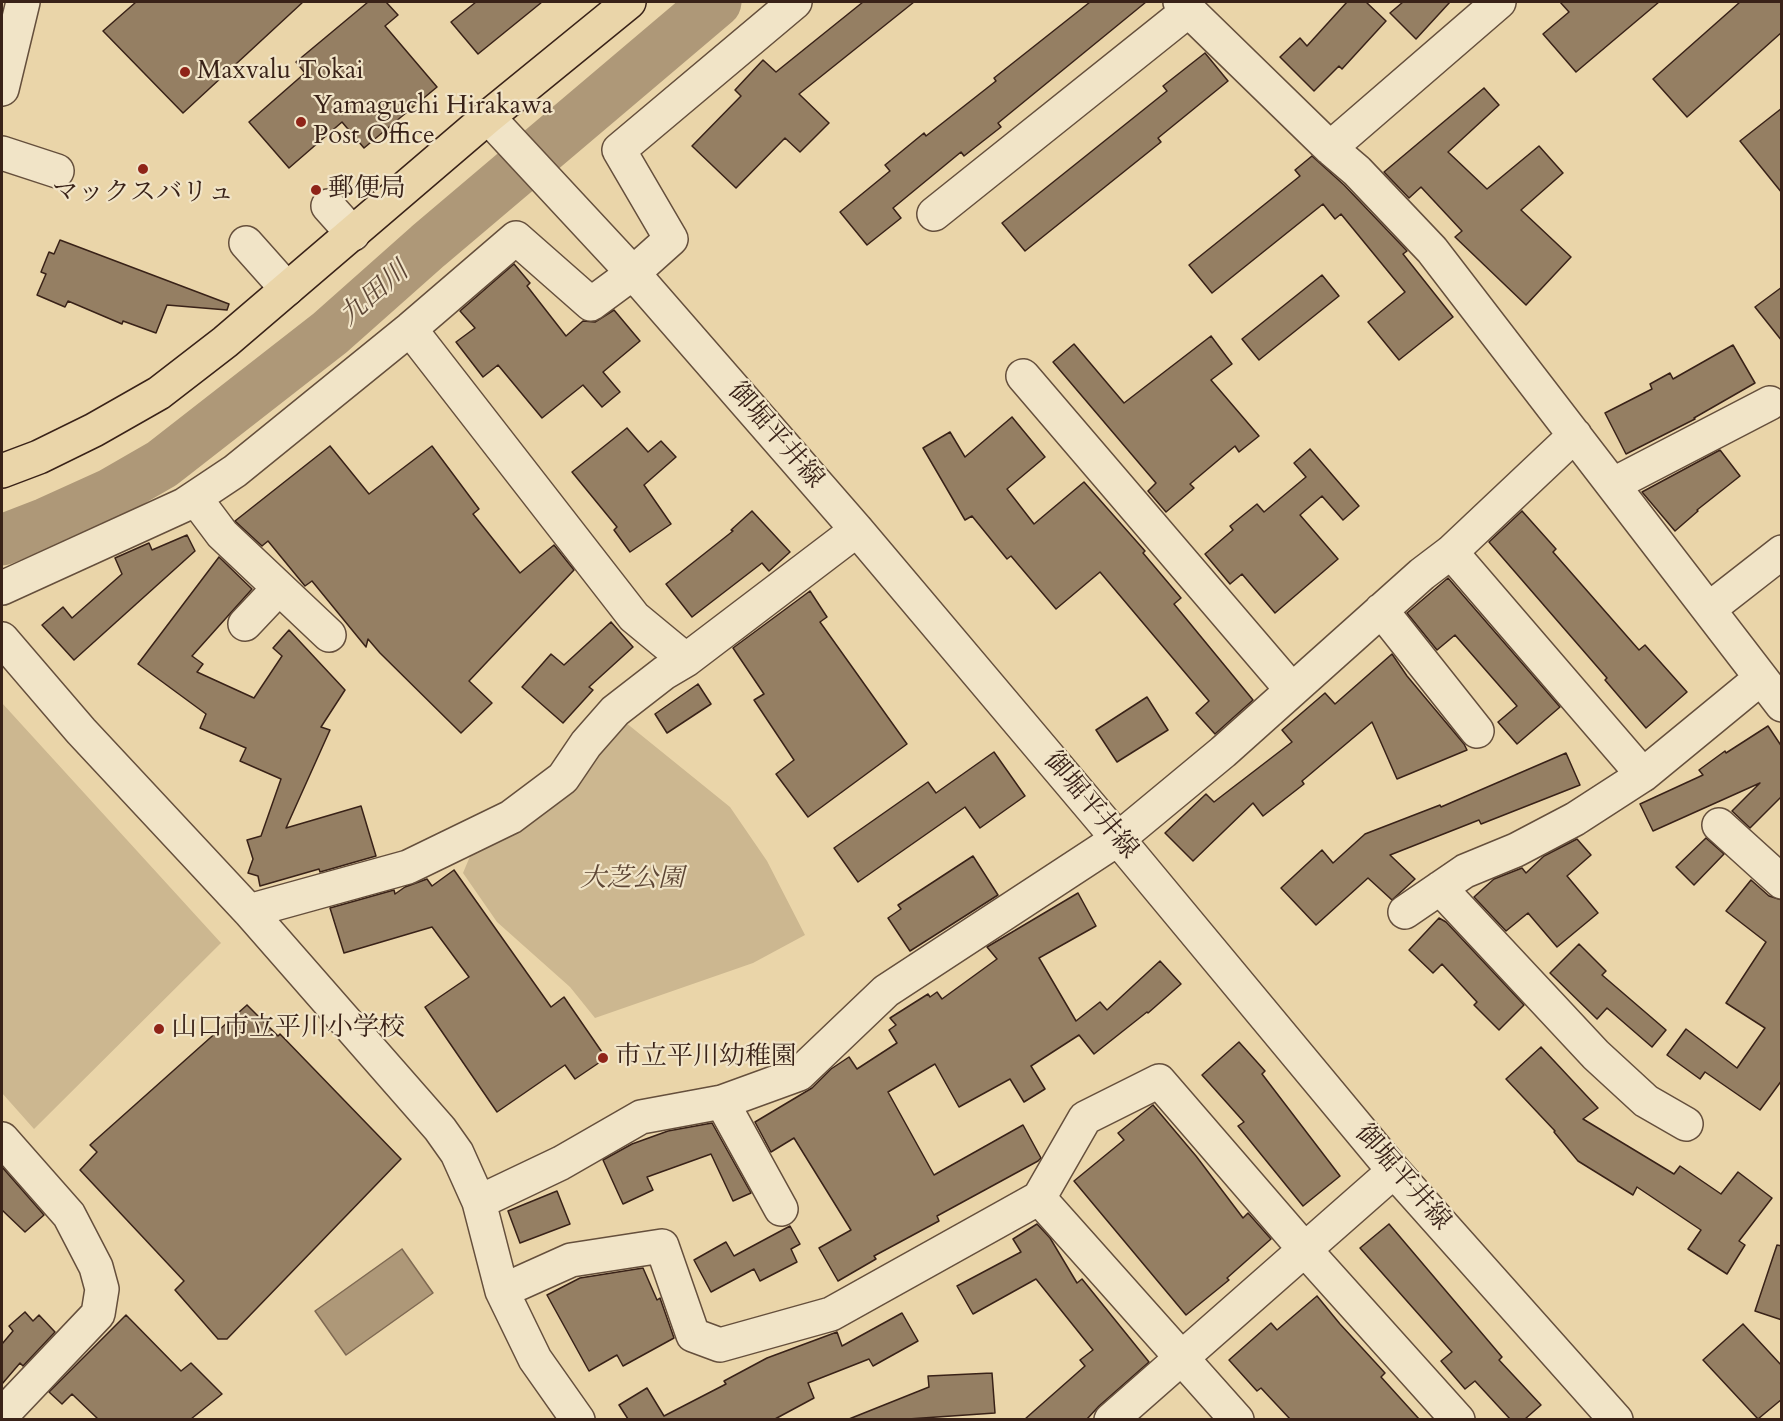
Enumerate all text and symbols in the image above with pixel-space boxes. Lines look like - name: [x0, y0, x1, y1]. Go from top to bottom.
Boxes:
- place label: Maxvalu Tokai: [197, 56, 363, 88]
- marker: Maxvalu Tokai: [178, 65, 192, 79]
- place label: Yamaguchi Hirakawa Post Office: [313, 91, 553, 152]
- marker: Yamaguchi Hirakawa Post Office: [294, 115, 308, 129]
- marker: マックスバリュ: [136, 162, 150, 176]
- place label: 郵便局: [328, 174, 406, 206]
- place label: マックスバリュ: [52, 178, 234, 210]
- marker: 郵便局: [309, 183, 323, 197]
- water label: 九田川: [334, 256, 416, 334]
- street label: 御堀平井線: [721, 377, 829, 495]
- street label: 御堀平井線: [1036, 746, 1144, 866]
- park label: 大芝公園: [580, 864, 684, 896]
- place label: 山口市立平川小学校: [171, 1013, 405, 1045]
- marker: 山口市立平川小学校: [152, 1022, 166, 1036]
- place label: 市立平川幼稚園: [615, 1042, 797, 1074]
- marker: 市立平川幼稚園: [596, 1051, 610, 1065]
- street label: 御堀平井線: [1348, 1119, 1456, 1237]

